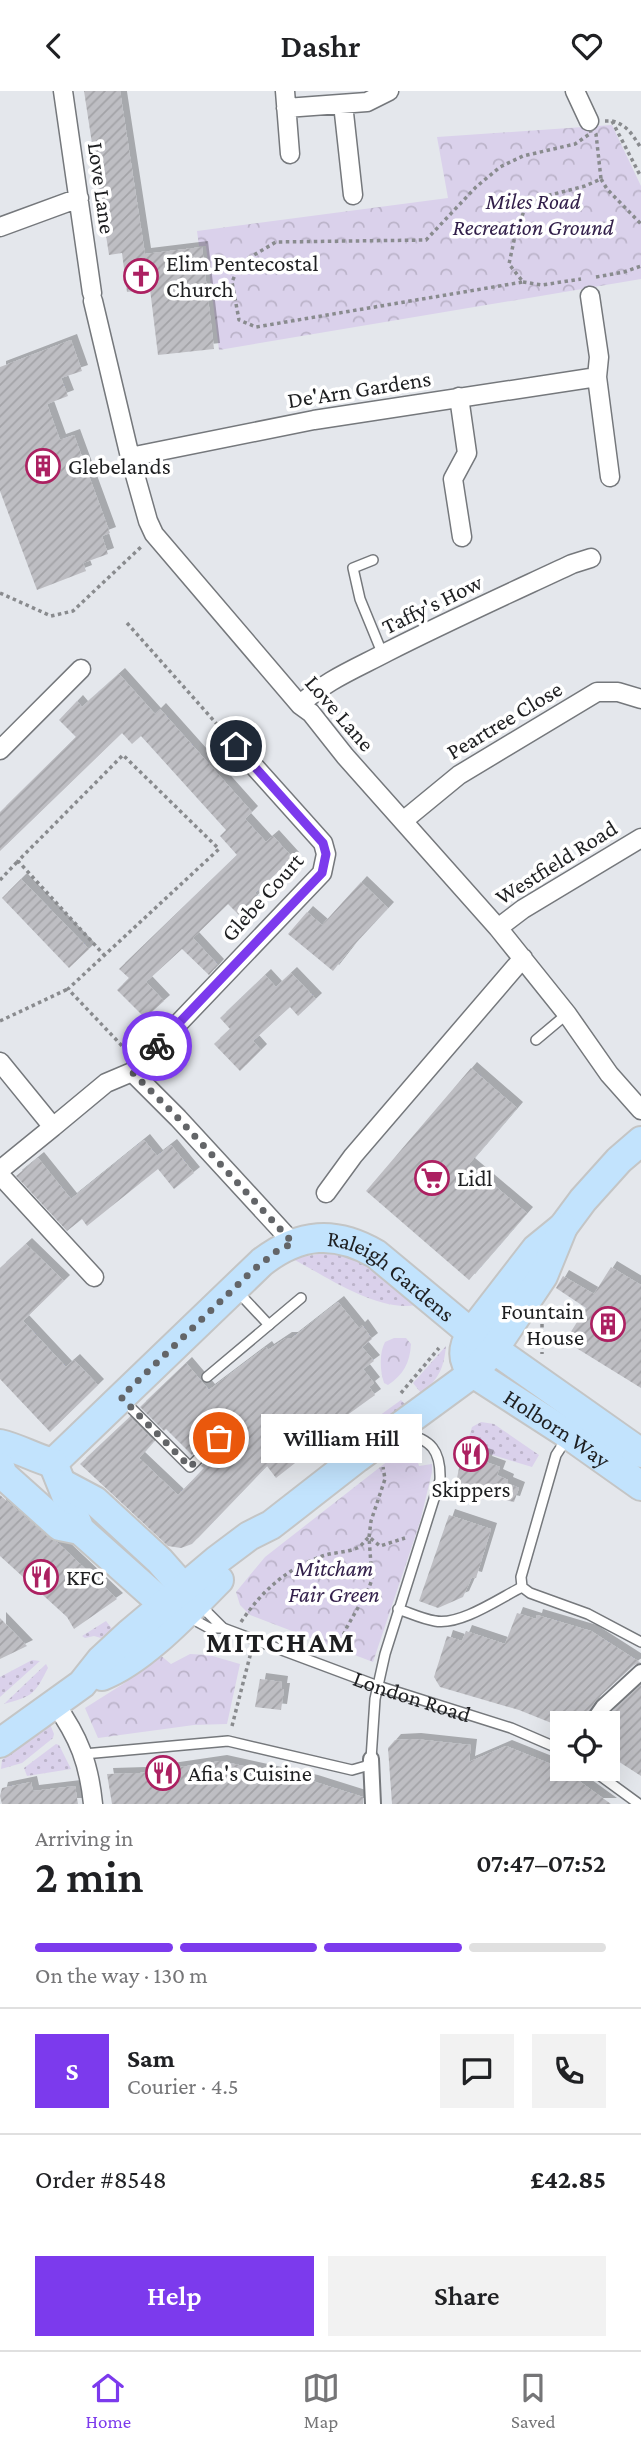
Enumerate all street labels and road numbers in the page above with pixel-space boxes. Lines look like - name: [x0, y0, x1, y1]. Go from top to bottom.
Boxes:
- street label: Love Lane: [83, 141, 121, 235]
- street label: De'Arn Gardens: [285, 365, 433, 413]
- street label: Taffy's How: [378, 569, 486, 639]
- street label: Love Lane: [300, 670, 380, 756]
- street label: Peartree Close: [442, 675, 566, 765]
- street label: Westfield Road: [490, 814, 622, 910]
- street label: Glebe Court: [216, 847, 309, 946]
- street label: Raleigh Gardens: [326, 1225, 460, 1327]
- street label: Holborn Way: [499, 1384, 615, 1473]
- street label: London Road: [350, 1665, 474, 1728]

